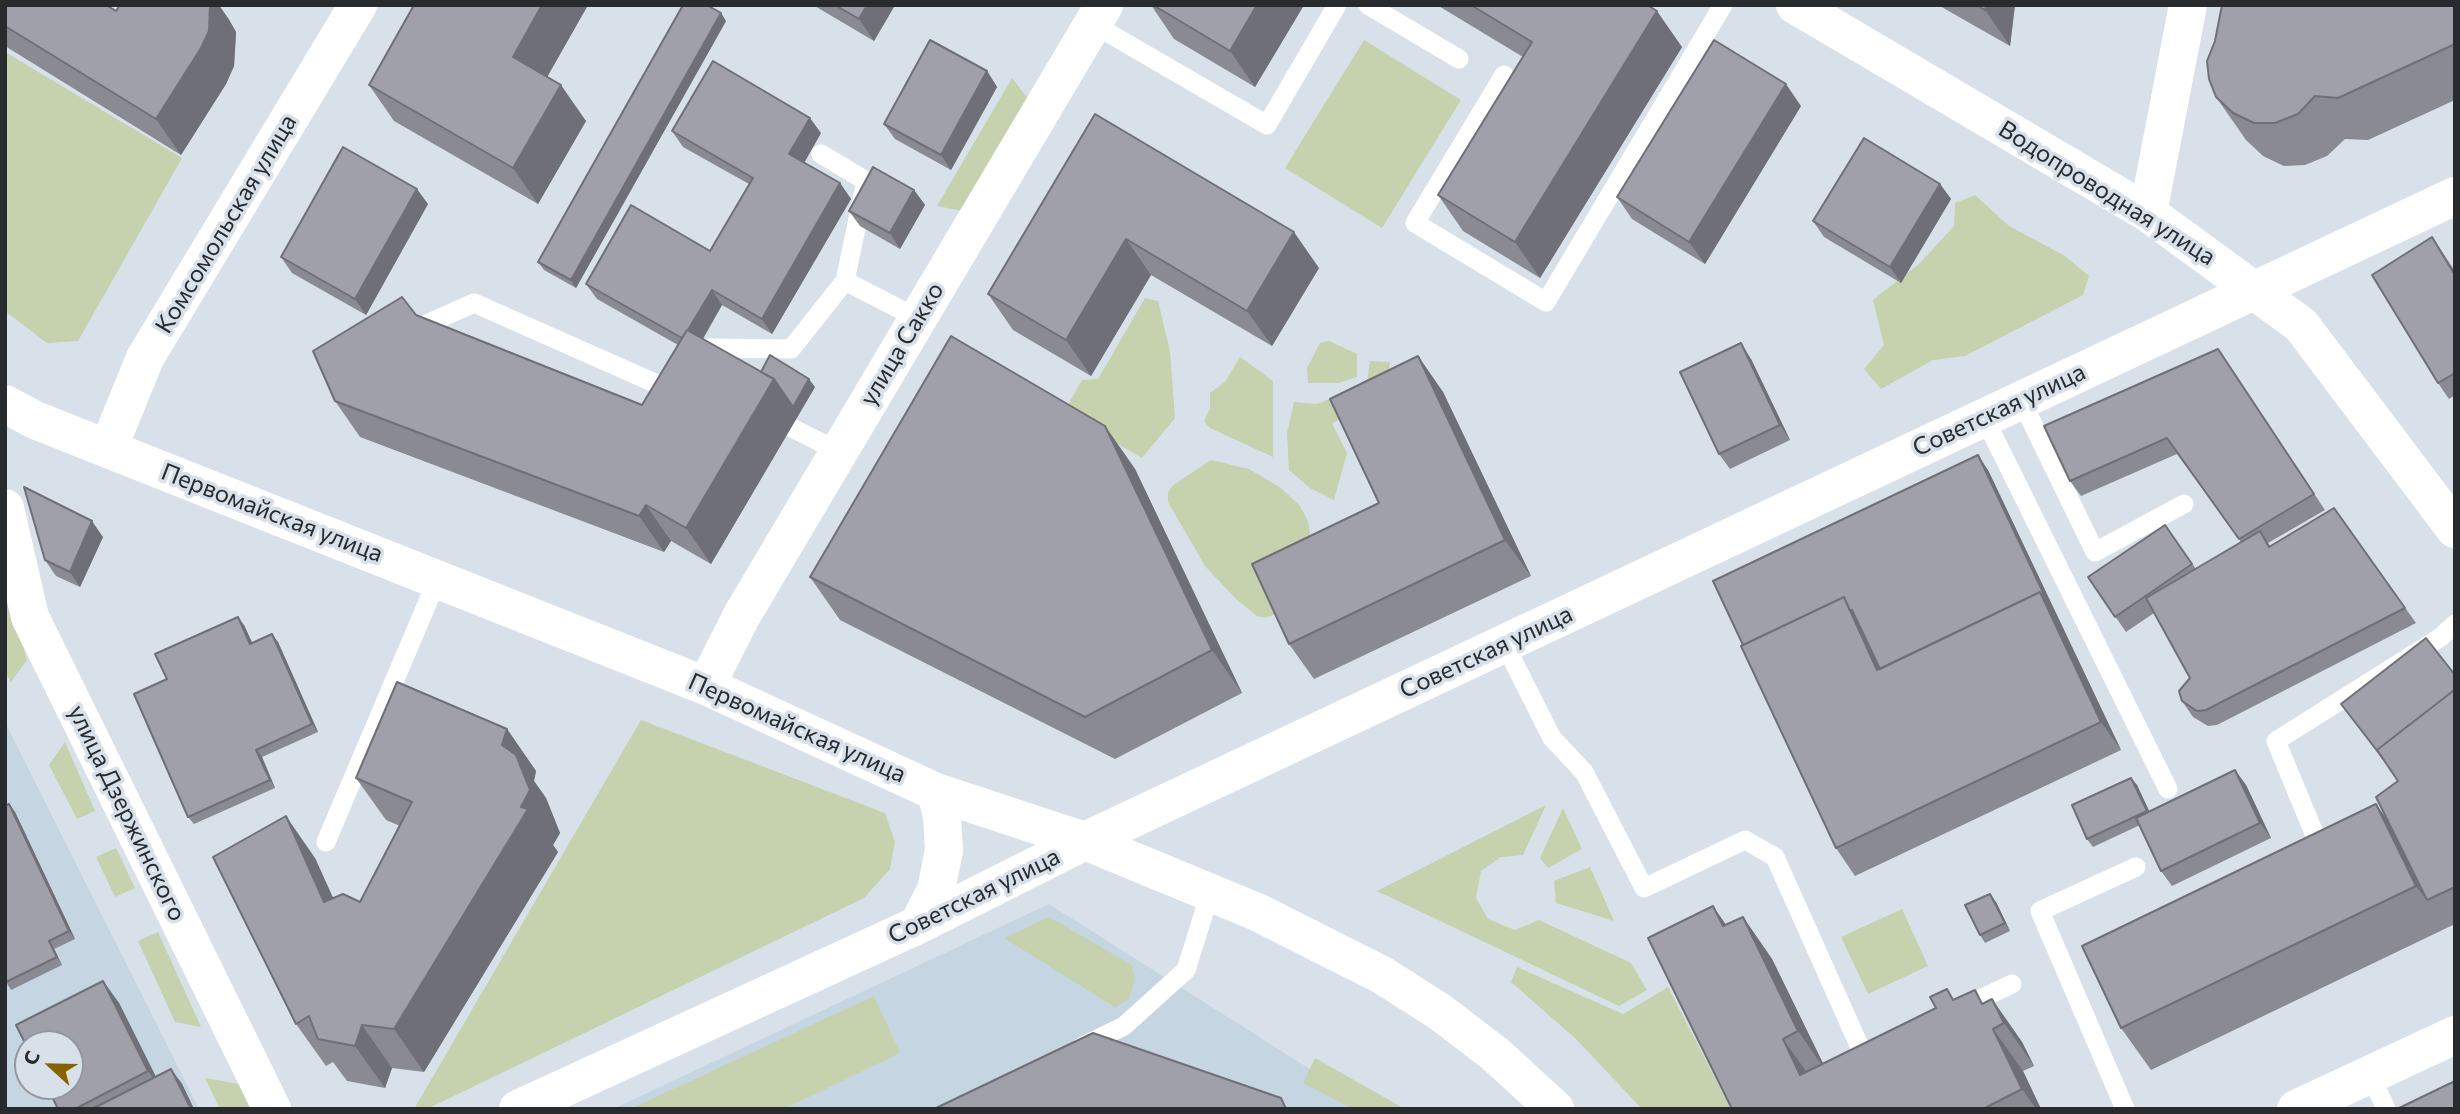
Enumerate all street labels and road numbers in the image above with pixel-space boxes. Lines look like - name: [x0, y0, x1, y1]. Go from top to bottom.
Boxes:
- street label: Комсомольская улица: [149, 109, 303, 339]
- street label: Водопроводная улица: [1993, 115, 2221, 271]
- street label: улица Сакко: [854, 277, 950, 411]
- street label: Советская улица: [1908, 357, 2090, 463]
- street label: Первомайская улица: [157, 457, 387, 569]
- street label: Советская улица: [1395, 599, 1577, 705]
- street label: Первомайская улица: [684, 667, 910, 789]
- street label: улица Дзержинского: [62, 700, 192, 926]
- street label: Советская улица: [884, 842, 1064, 950]

